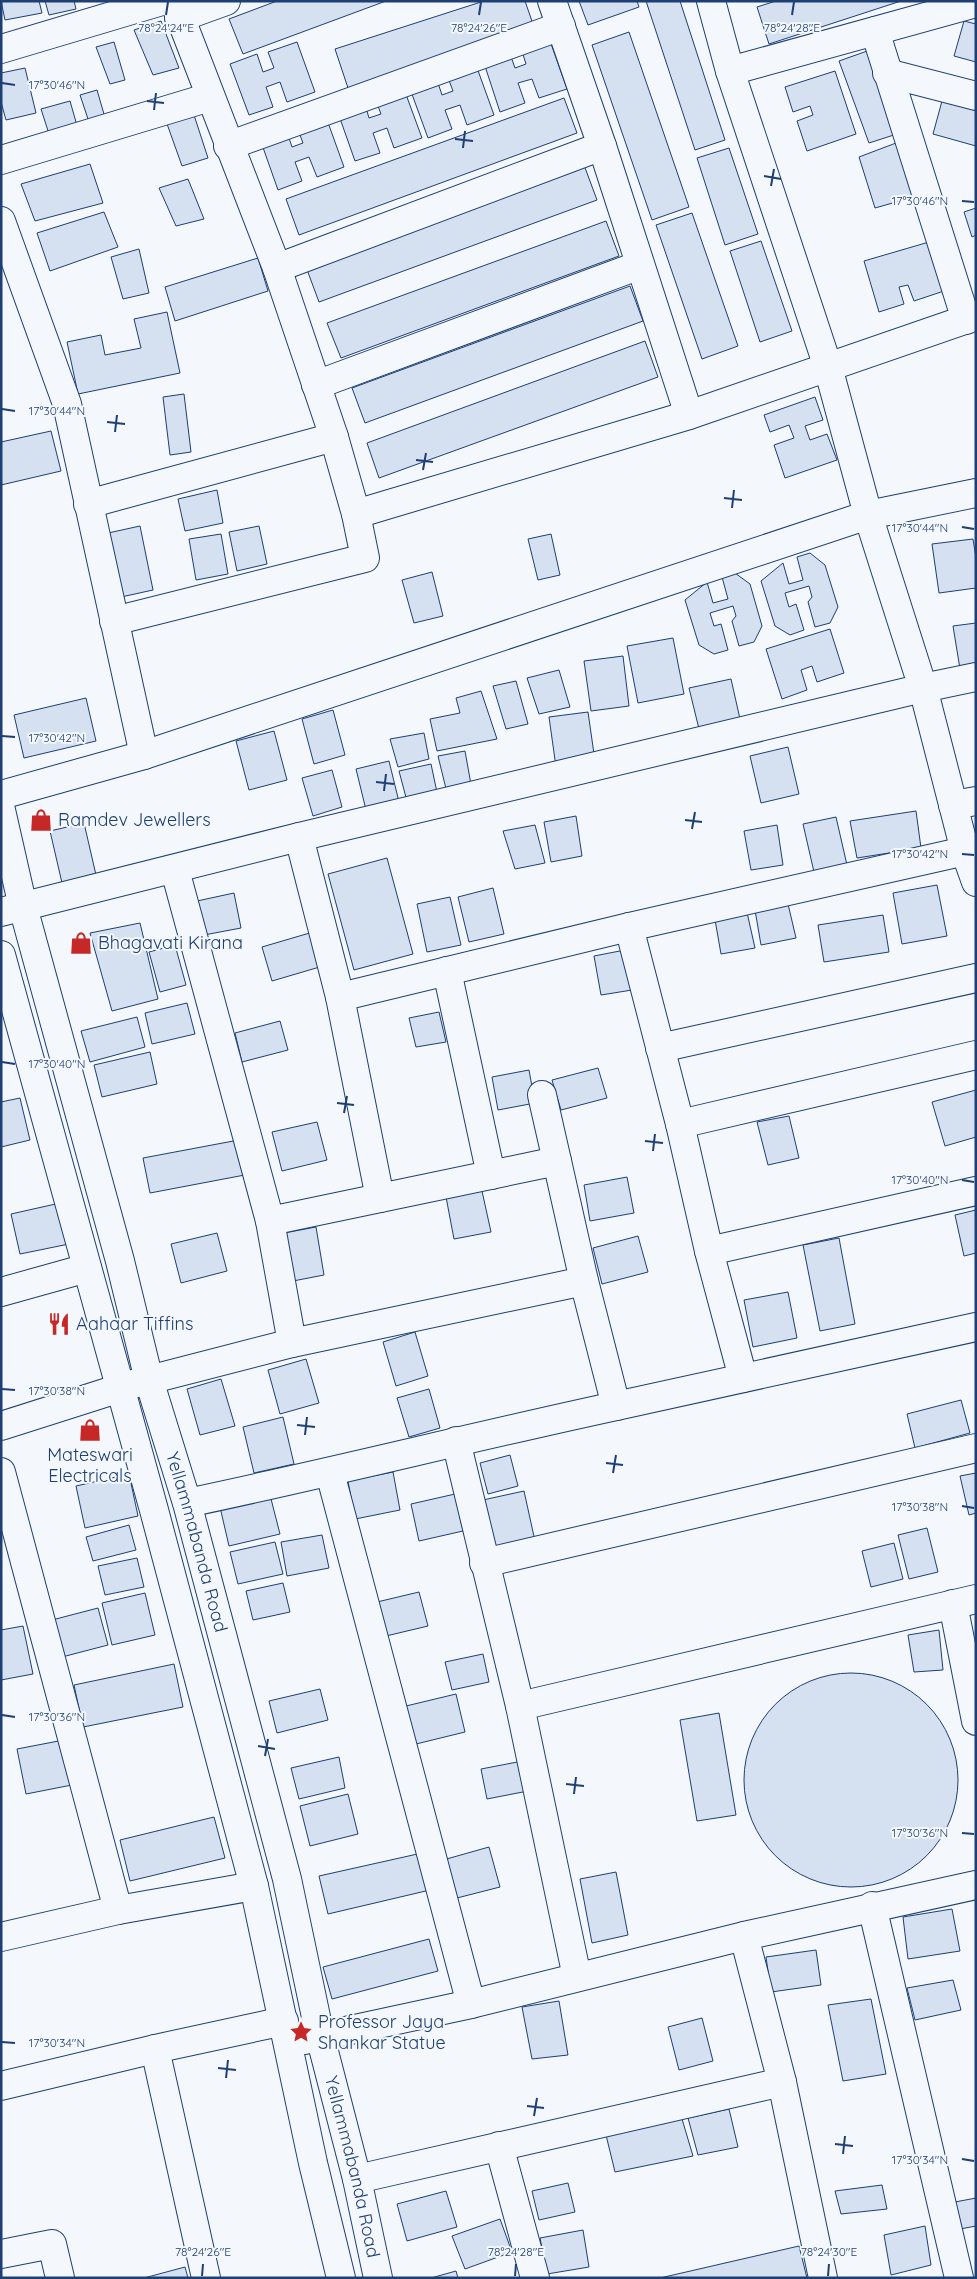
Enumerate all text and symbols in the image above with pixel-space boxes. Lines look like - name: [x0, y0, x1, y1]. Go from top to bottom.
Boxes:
- text: 78°24'24"E: [138, 20, 194, 35]
- text: 78°24'26"E: [451, 20, 507, 35]
- text: 78°24'28"E: [764, 20, 820, 35]
- text: 17°30'46"N: [29, 77, 85, 92]
- text: 17°30'46"N: [892, 193, 948, 208]
- text: 17°30'44"N: [29, 403, 85, 418]
- text: 17°30'44"N: [892, 520, 948, 535]
- text: 17°30'42"N: [29, 730, 85, 745]
- shop icon: Ramdev Jewellers: [28, 807, 54, 833]
- place label: Ramdev Jewellers: [58, 808, 211, 831]
- text: 17°30'42"N: [892, 846, 948, 861]
- shop icon: Bhagavati Kirana: [68, 930, 94, 956]
- place label: Bhagavati Kirana: [98, 931, 243, 954]
- text: 17°30'40"N: [28, 1056, 86, 1071]
- text: 17°30'40"N: [891, 1172, 949, 1187]
- restaurant icon: Aahaar Tiffins: [46, 1311, 72, 1337]
- place label: Aahaar Tiffins: [76, 1312, 193, 1335]
- text: 17°30'38"N: [29, 1383, 85, 1398]
- shop icon: Mateswari Electricals: [77, 1417, 103, 1443]
- place label: Mateswari Electricals: [47, 1443, 133, 1487]
- street label: Yellammabanda Road: [161, 1449, 233, 1635]
- text: 17°30'38"N: [892, 1499, 948, 1514]
- text: 17°30'36"N: [29, 1709, 85, 1724]
- text: 17°30'36"N: [892, 1825, 948, 1840]
- place label: Professor Jaya Shankar Statue: [318, 2010, 446, 2054]
- place icon: Professor Jaya Shankar Statue: [288, 2019, 314, 2045]
- text: 17°30'34"N: [29, 2035, 85, 2050]
- street label: Yellammabanda Road: [320, 2073, 385, 2260]
- text: 17°30'34"N: [892, 2152, 948, 2167]
- text: 78°24'26"E: [175, 2244, 231, 2259]
- text: 78°24'28"E: [488, 2244, 544, 2259]
- text: 78°24'30"E: [801, 2244, 857, 2259]

